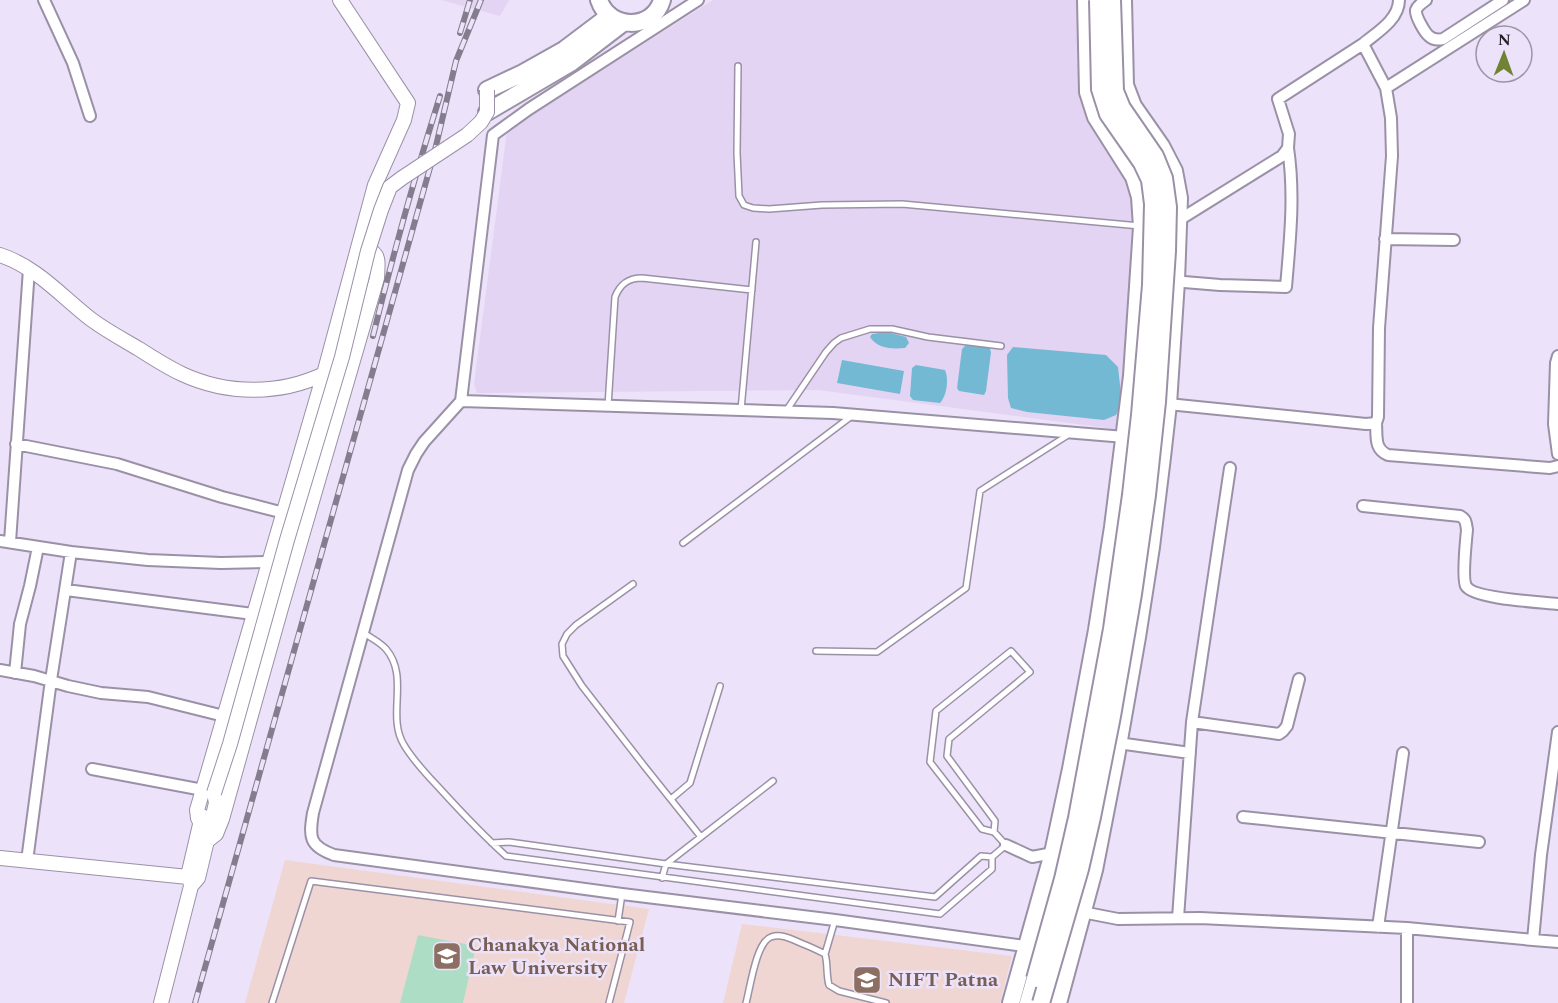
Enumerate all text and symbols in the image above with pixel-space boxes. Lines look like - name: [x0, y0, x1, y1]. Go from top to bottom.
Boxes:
- north arrow: [1474, 24, 1534, 84]
- text: N: [1498, 28, 1511, 52]
- place label: Chanakya National Law University: [468, 930, 645, 983]
- school or university icon: Chanakya National Law University: [431, 940, 463, 972]
- school or university icon: NIFT Patna: [851, 964, 883, 996]
- place label: NIFT Patna: [888, 965, 999, 995]

